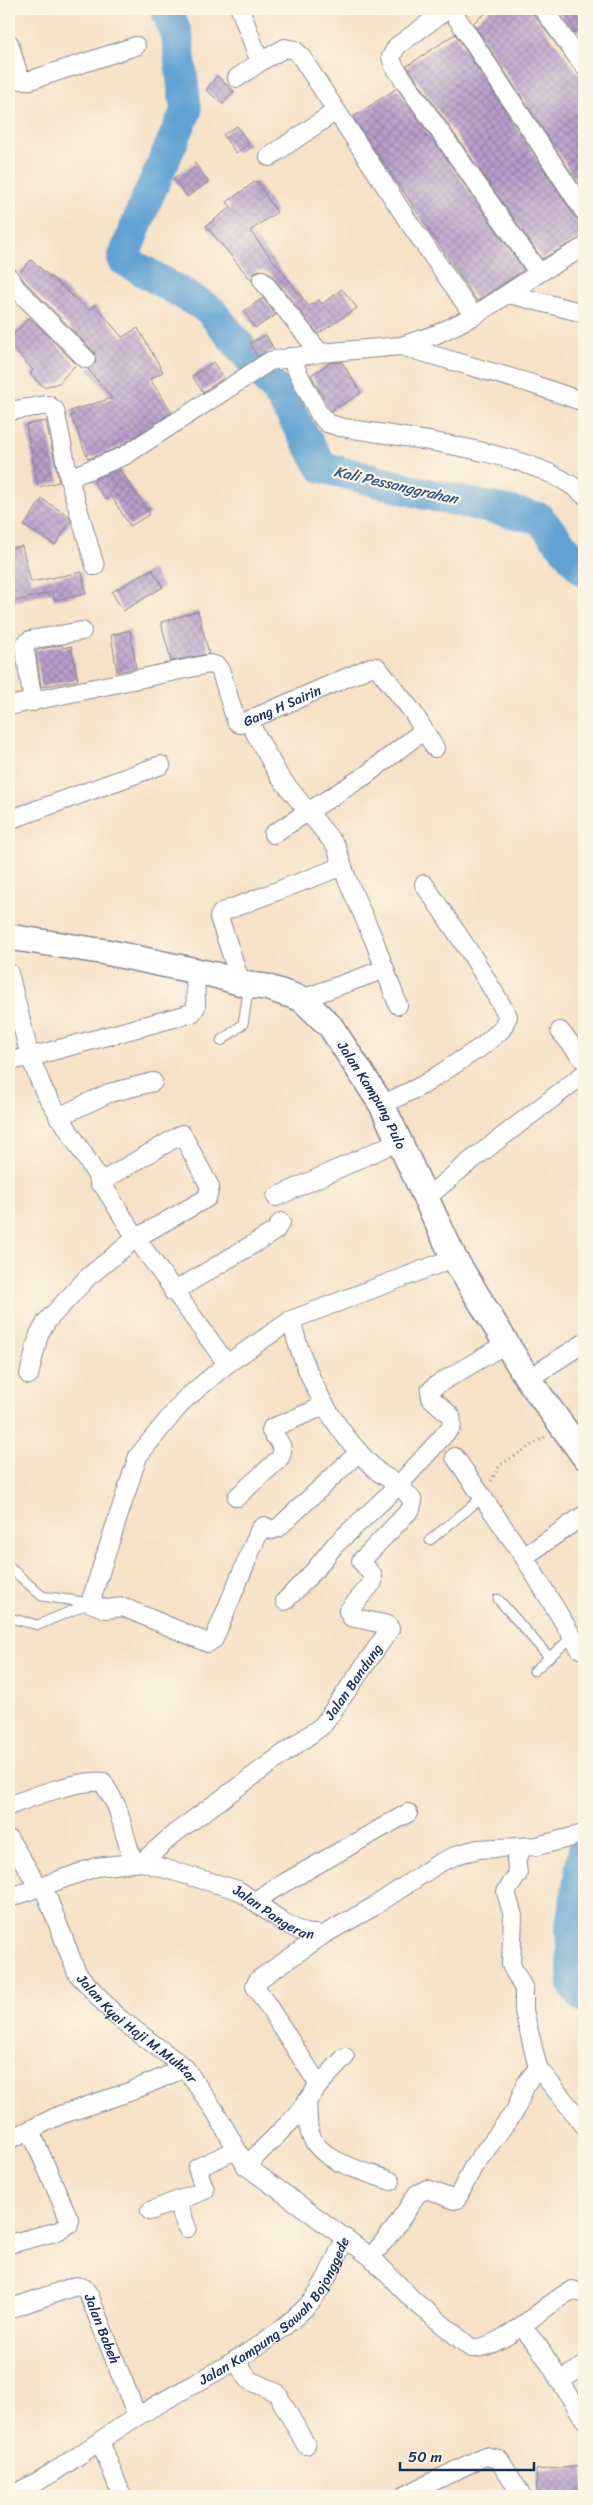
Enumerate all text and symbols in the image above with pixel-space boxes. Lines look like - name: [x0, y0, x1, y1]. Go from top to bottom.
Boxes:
- water label: Kali Pessanggrahan: [332, 458, 462, 512]
- street label: Gang H Sairin: [239, 677, 326, 734]
- street label: Jalan Kampung Pulo: [330, 1035, 414, 1153]
- street label: Jalan Bandung: [317, 1638, 389, 1726]
- street label: Jalan Pangeran: [229, 1877, 316, 1947]
- street label: Jalan Kyai Haji M.Muhtar: [70, 1967, 205, 2090]
- street label: Jalan Kampung Sawah Bojonggede: [193, 2233, 356, 2392]
- street label: Jalan Babeh: [77, 2289, 128, 2368]
- scale bar: [400, 2440, 534, 2472]
- text: 50 m: [408, 2444, 443, 2470]

